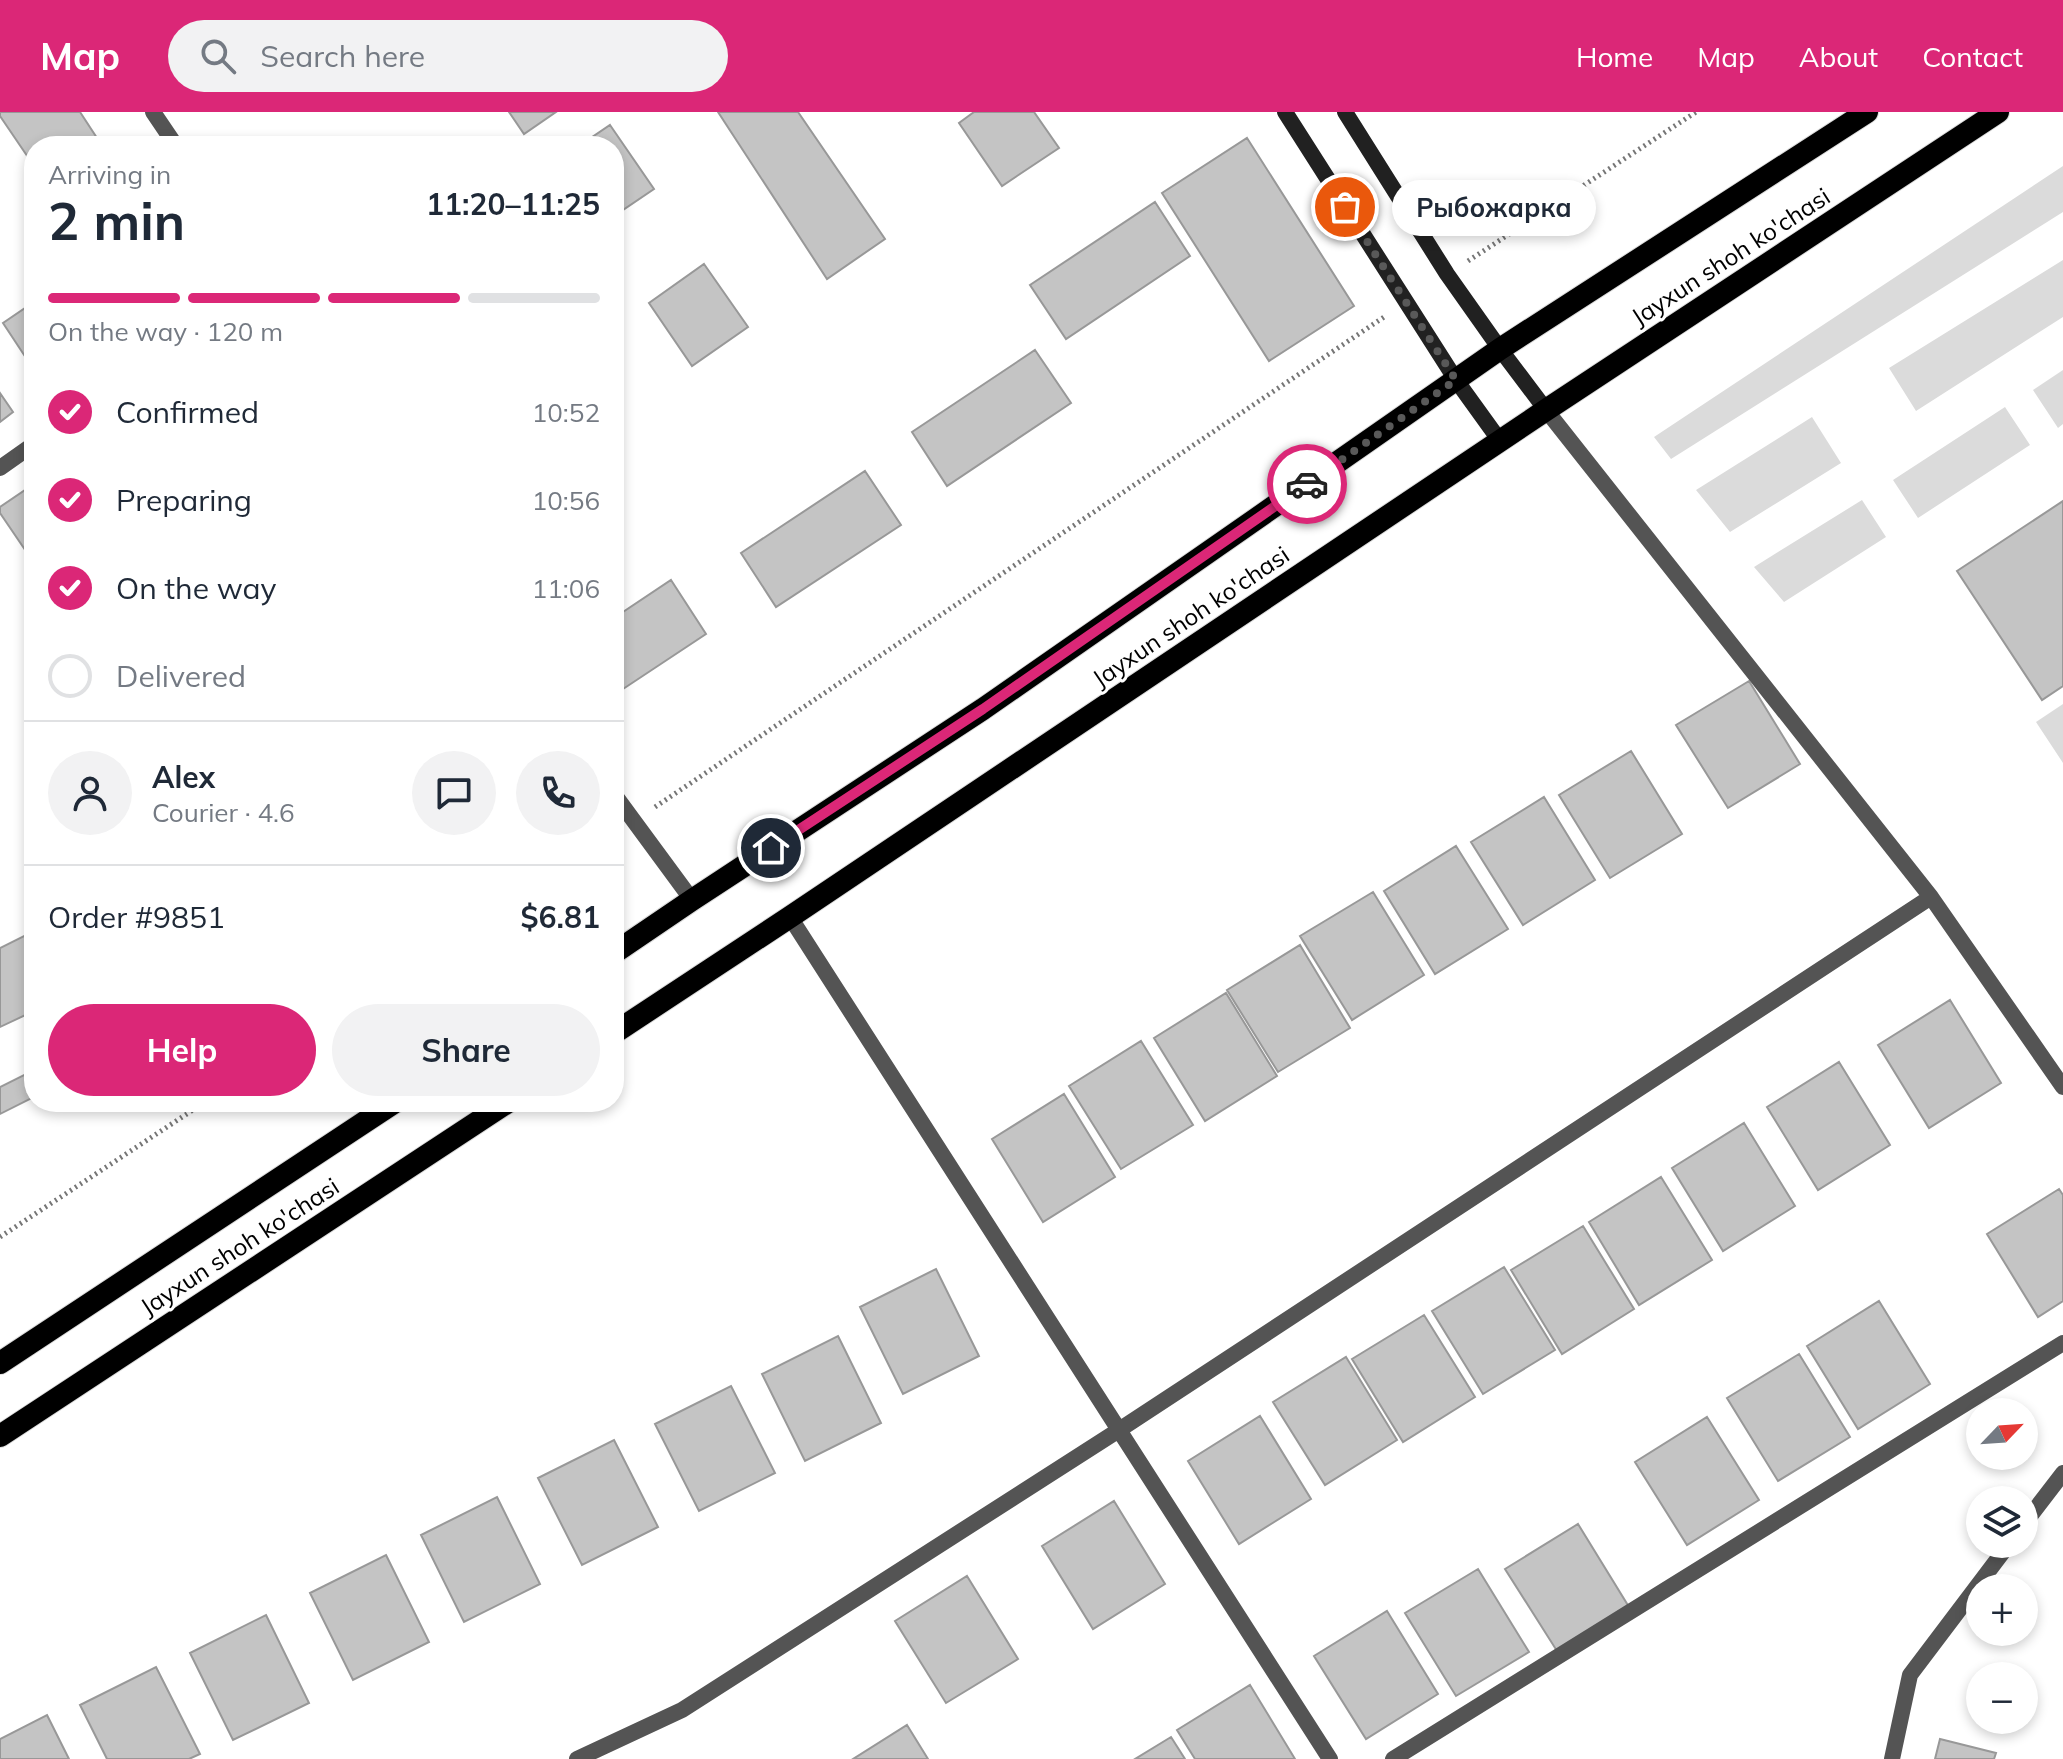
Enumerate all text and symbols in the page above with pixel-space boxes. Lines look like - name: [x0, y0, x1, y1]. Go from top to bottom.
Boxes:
- search box: [168, 20, 728, 92]
- text: Map: [40, 32, 120, 80]
- icon: search: [196, 34, 240, 78]
- text: Search here: [260, 37, 425, 75]
- text: Home: [1576, 39, 1653, 74]
- text: Map: [1697, 39, 1755, 74]
- text: About: [1799, 39, 1878, 74]
- text: Contact: [1922, 39, 2023, 74]
- text: Arriving in: [48, 158, 171, 191]
- pin: [1311, 173, 1379, 241]
- callout: Рыбожарка: [1393, 179, 1597, 235]
- street label: Jayxun shoh ko'chasi: [1626, 181, 1835, 332]
- text: 11:20–11:25: [426, 185, 600, 223]
- icon: bag: [1323, 185, 1367, 229]
- text: 2 min: [48, 188, 185, 253]
- text: Рыбожарка: [1416, 191, 1572, 224]
- text: On the way · 120 m: [48, 315, 283, 348]
- icon: check: [48, 390, 92, 434]
- text: Confirmed: [116, 393, 259, 431]
- text: 10:52: [532, 396, 600, 429]
- courier: [1267, 444, 1347, 524]
- icon: car: [1285, 462, 1329, 506]
- icon: check: [48, 478, 92, 522]
- text: Preparing: [116, 481, 252, 519]
- text: 10:56: [532, 484, 600, 517]
- street label: Jayxun shoh ko'chasi: [1086, 539, 1294, 693]
- icon: check: [48, 566, 92, 610]
- text: On the way: [116, 569, 276, 607]
- text: 11:06: [532, 572, 600, 605]
- text: Delivered: [116, 657, 246, 695]
- button: person: [48, 751, 132, 835]
- button: chat: [412, 751, 496, 835]
- button: phone: [516, 751, 600, 835]
- text: Alex: [152, 758, 215, 796]
- text: Courier · 4.6: [152, 796, 295, 829]
- pin: [737, 814, 805, 882]
- icon: home: [749, 826, 793, 870]
- text: Order #9851: [48, 898, 225, 936]
- text: $6.81: [521, 898, 600, 936]
- button: Help: [48, 1004, 316, 1096]
- button: Share: [332, 1004, 600, 1096]
- street label: Jayxun shoh ko'chasi: [135, 1171, 344, 1322]
- north arrow: [1966, 1398, 2038, 1470]
- map controls: [1966, 1398, 2038, 1734]
- button: layers: [1966, 1486, 2038, 1558]
- button: +: [1966, 1574, 2038, 1646]
- button: −: [1966, 1662, 2038, 1734]

